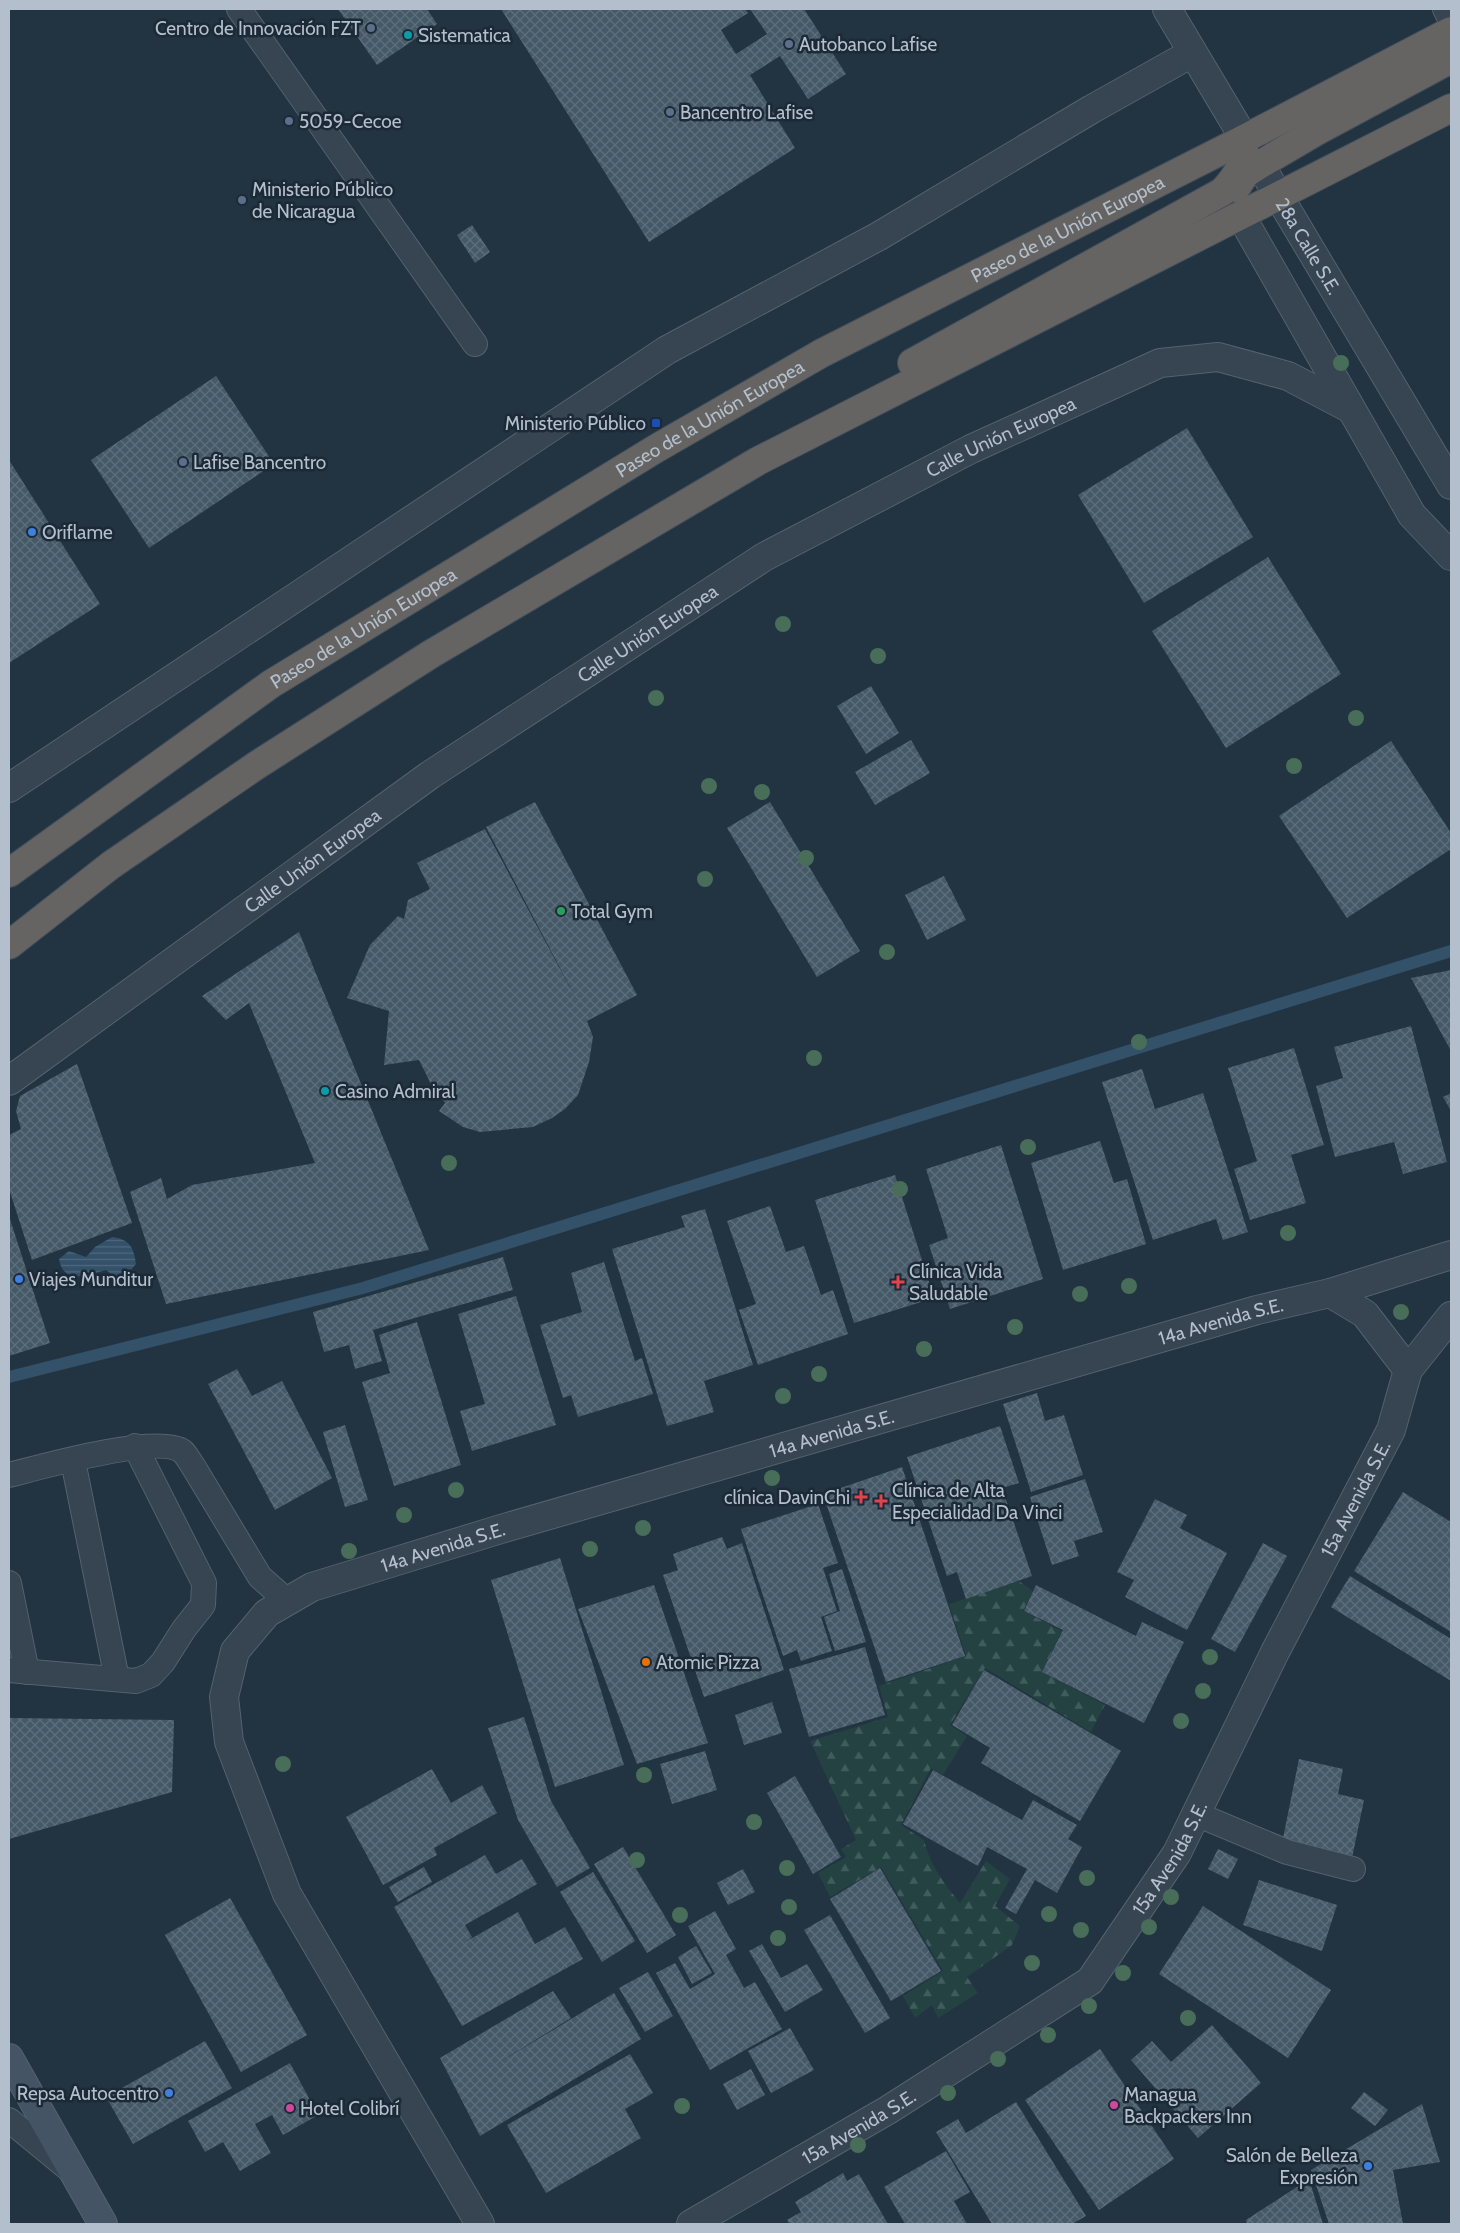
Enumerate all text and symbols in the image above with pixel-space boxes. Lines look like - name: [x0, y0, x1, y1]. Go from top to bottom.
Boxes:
- place label: Centro de Innovación FZT: [155, 17, 361, 40]
- marker: Centro de Innovación FZT: [365, 22, 377, 34]
- place label: Sistematica: [418, 24, 511, 47]
- marker: Sistematica: [402, 29, 414, 41]
- place label: Autobanco Lafise: [799, 33, 937, 56]
- marker: Autobanco Lafise: [783, 38, 795, 50]
- place label: Bancentro Lafise: [680, 101, 813, 124]
- marker: Bancentro Lafise: [664, 106, 676, 118]
- place label: 5059-Cecoe: [299, 110, 402, 133]
- marker: 5059-Cecoe: [283, 115, 295, 127]
- street label: Paseo de la Unión Europea: [967, 170, 1168, 287]
- place label: Ministerio Público de Nicaragua: [252, 178, 393, 223]
- marker: Ministerio Público de Nicaragua: [236, 194, 248, 206]
- street label: 28a Calle S.E.: [1271, 194, 1346, 298]
- street label: Paseo de la Unión Europea: [611, 354, 808, 482]
- street label: Calle Unión Europea: [922, 391, 1079, 482]
- place label: Ministerio Público: [505, 412, 646, 435]
- marker: Ministerio Público: [650, 417, 662, 429]
- place label: Lafise Bancentro: [193, 451, 326, 474]
- marker: Lafise Bancentro: [177, 456, 189, 468]
- place label: Oriflame: [42, 521, 113, 544]
- marker: Oriflame: [26, 526, 38, 538]
- street label: Paseo de la Unión Europea: [266, 562, 460, 693]
- street label: Calle Unión Europea: [573, 579, 722, 687]
- street label: Calle Unión Europea: [240, 803, 385, 918]
- place label: Total Gym: [571, 900, 653, 923]
- marker: Total Gym: [555, 905, 567, 917]
- place label: Casino Admiral: [335, 1080, 456, 1103]
- marker: Casino Admiral: [319, 1085, 331, 1097]
- place label: Clínica Vida Saludable: [909, 1260, 1002, 1305]
- place label: Viajes Munditur: [29, 1268, 153, 1291]
- marker: Viajes Munditur: [13, 1273, 25, 1285]
- marker: Clínica Vida Saludable: [891, 1275, 905, 1289]
- street label: 14a Avenida S.E.: [1155, 1293, 1285, 1350]
- street label: 14a Avenida S.E.: [766, 1404, 897, 1462]
- street label: 15a Avenida S.E.: [1315, 1436, 1395, 1560]
- place label: Clínica de Alta Especialidad Da Vinci: [892, 1479, 1062, 1524]
- place label: clínica DavinChi: [724, 1486, 850, 1509]
- marker: clínica DavinChi: [854, 1490, 868, 1504]
- marker: Clínica de Alta Especialidad Da Vinci: [874, 1494, 888, 1508]
- street label: 14a Avenida S.E.: [378, 1517, 508, 1577]
- place label: Atomic Pizza: [656, 1651, 759, 1674]
- marker: Atomic Pizza: [640, 1656, 652, 1668]
- street label: 15a Avenida S.E.: [1127, 1798, 1212, 1919]
- place label: Repsa Autocentro: [17, 2082, 159, 2105]
- place label: Managua Backpackers Inn: [1124, 2083, 1252, 2128]
- street label: 15a Avenida S.E.: [798, 2084, 920, 2169]
- marker: Repsa Autocentro: [163, 2087, 175, 2099]
- place label: Hotel Colibrí: [300, 2097, 399, 2120]
- marker: Managua Backpackers Inn: [1108, 2099, 1120, 2111]
- marker: Hotel Colibrí: [284, 2102, 296, 2114]
- place label: Salón de Belleza Expresión: [1226, 2144, 1358, 2189]
- marker: Salón de Belleza Expresión: [1362, 2160, 1374, 2172]

